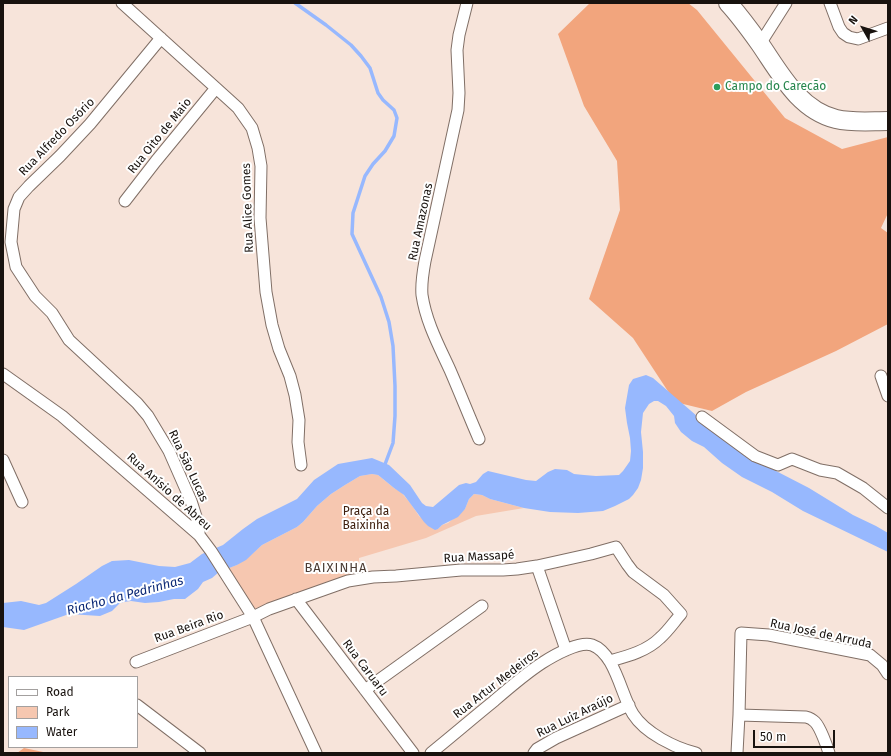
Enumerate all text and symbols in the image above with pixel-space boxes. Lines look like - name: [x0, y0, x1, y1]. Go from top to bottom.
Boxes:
- north arrow: [843, 8, 883, 48]
- text: N: [846, 13, 861, 27]
- place label: Campo do Carecão: [725, 80, 826, 94]
- marker: Campo do Carecão: [712, 82, 722, 92]
- street label: Rua Alfredo Osório: [16, 95, 98, 179]
- street label: Rua Oito de Maio: [125, 95, 195, 177]
- street label: Rua Alice Gomes: [239, 163, 257, 253]
- street label: Rua Amazonas: [406, 182, 436, 262]
- street label: Rua São Lucas: [165, 428, 211, 504]
- street label: Rua Anísio de Abreu: [124, 450, 214, 534]
- park label: Praça da Baixinha: [342, 505, 390, 533]
- street label: Rua Massapé: [443, 548, 515, 566]
- district label: BAIXINHA: [304, 560, 368, 576]
- water label: Riacho da Pedrinhas: [65, 573, 185, 619]
- street label: Rua Beira Rio: [152, 608, 226, 646]
- street label: Rua José de Arruda: [769, 616, 873, 652]
- street label: Rua Caruaru: [339, 637, 391, 699]
- street label: Rua Artur Medeiros: [450, 646, 542, 722]
- legend: [8, 676, 138, 748]
- text: Road: [46, 685, 74, 699]
- street label: Rua Luiz Araújo: [534, 691, 616, 741]
- text: Park: [46, 705, 70, 719]
- scale bar: [755, 722, 837, 748]
- text: Water: [46, 725, 77, 739]
- text: 50 m: [760, 730, 786, 744]

